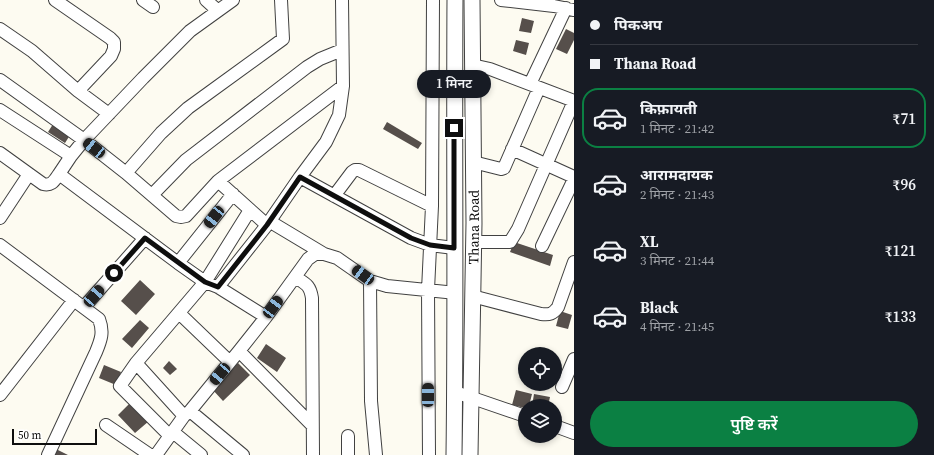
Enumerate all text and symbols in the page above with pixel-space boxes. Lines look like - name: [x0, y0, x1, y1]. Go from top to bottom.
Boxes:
- text: पिकअप: [614, 14, 662, 35]
- text: Thana Road: [614, 53, 696, 74]
- callout: 1 मिनट: [417, 70, 491, 98]
- text: 1 मिनट: [436, 75, 472, 92]
- text: किफ़ायती: [640, 98, 697, 119]
- icon: car: [592, 100, 628, 136]
- text: ₹71: [893, 108, 916, 129]
- route end: [445, 119, 463, 137]
- text: 1 मिनट · 21:42: [640, 120, 714, 137]
- car: [81, 136, 107, 160]
- text: आरामदायक: [640, 164, 713, 185]
- icon: car: [592, 166, 628, 202]
- text: ₹96: [893, 174, 916, 195]
- text: 2 मिनट · 21:43: [640, 186, 714, 203]
- street label: Thana Road: [463, 190, 484, 265]
- car: [202, 204, 226, 230]
- text: XL: [640, 231, 659, 252]
- icon: car: [592, 232, 628, 268]
- text: ₹121: [885, 240, 916, 261]
- text: 3 मिनट · 21:44: [640, 252, 714, 269]
- car: [350, 263, 376, 287]
- route start: [105, 264, 123, 282]
- car: [82, 283, 106, 309]
- car: [261, 294, 285, 320]
- text: Black: [640, 297, 679, 318]
- icon: car: [592, 298, 628, 334]
- text: ₹133: [885, 306, 916, 327]
- text: 4 मिनट · 21:45: [640, 318, 714, 335]
- map controls: [518, 347, 562, 443]
- button: locate: [518, 347, 562, 391]
- car: [208, 361, 232, 387]
- car: [422, 383, 434, 407]
- button: layers: [518, 399, 562, 443]
- button: पुष्टि करें: [590, 401, 918, 447]
- scale bar: [12, 427, 97, 446]
- text: 50 m: [18, 428, 41, 443]

